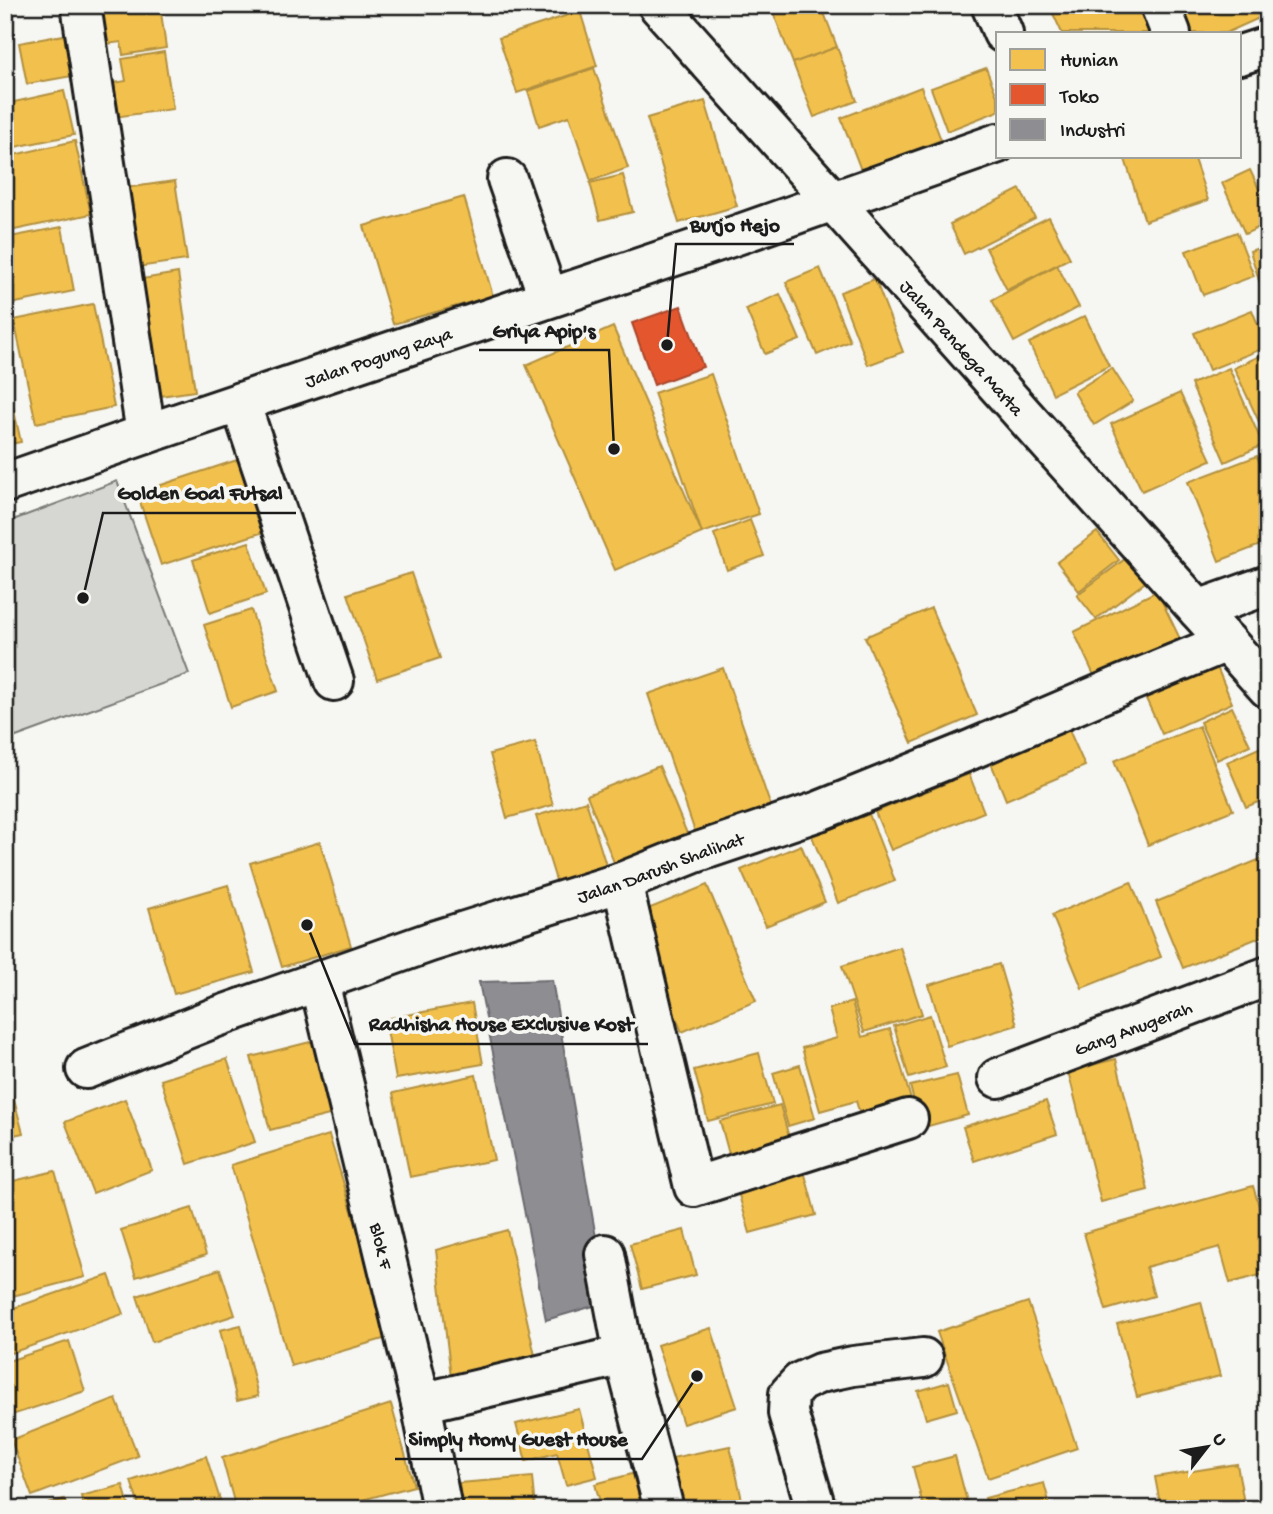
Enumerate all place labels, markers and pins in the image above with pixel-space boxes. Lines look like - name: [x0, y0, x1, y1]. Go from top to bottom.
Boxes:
- callout: Burjo Hejo: [676, 202, 794, 244]
- callout: Griya Apip's: [479, 308, 609, 350]
- callout: Golden Goal Futsal: [103, 471, 296, 513]
- callout: Radhisha House Exclusive Kost: [355, 1002, 648, 1044]
- callout: Simply Homy Guest House: [395, 1417, 642, 1459]

